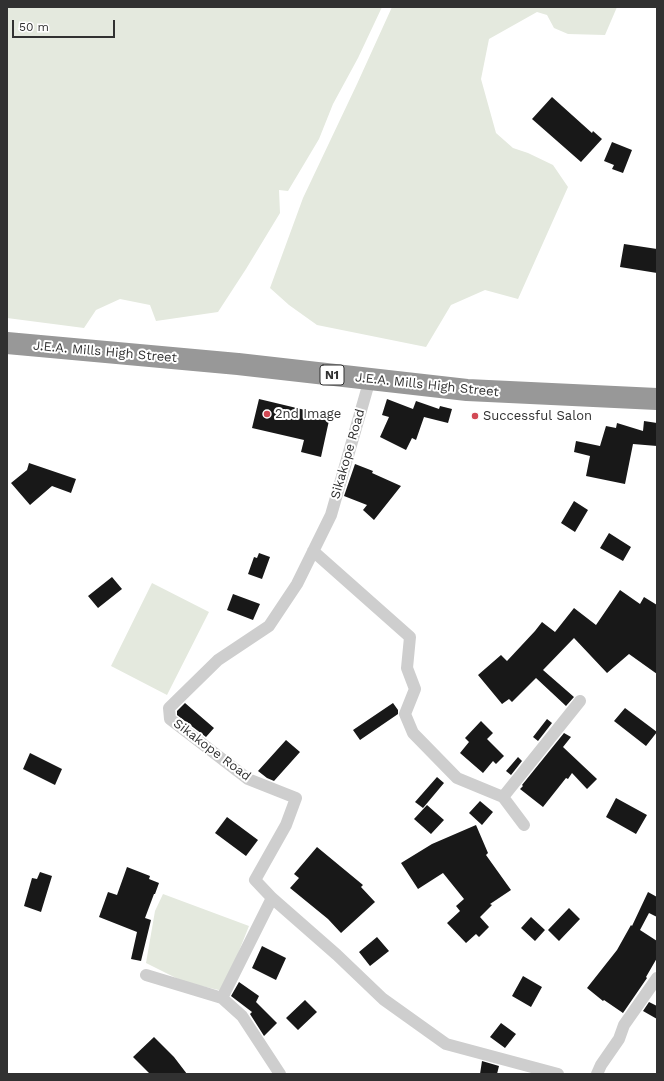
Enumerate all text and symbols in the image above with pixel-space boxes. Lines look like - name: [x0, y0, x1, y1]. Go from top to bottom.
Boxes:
- scale bar: [14, 12, 117, 38]
- text: 50 m: [19, 20, 49, 34]
- street label: J.E.A. Mills High Street: [32, 338, 178, 366]
- road number: N1: [320, 365, 344, 385]
- street label: J.E.A. Mills High Street: [354, 370, 500, 400]
- place label: 2nd Image: [275, 406, 341, 422]
- street label: Sikakope Road: [328, 407, 368, 501]
- place label: Successful Salon: [483, 408, 592, 424]
- marker: 2nd Image: [262, 409, 272, 419]
- marker: Successful Salon: [470, 411, 480, 421]
- street label: Sikakope Road: [170, 716, 254, 784]

